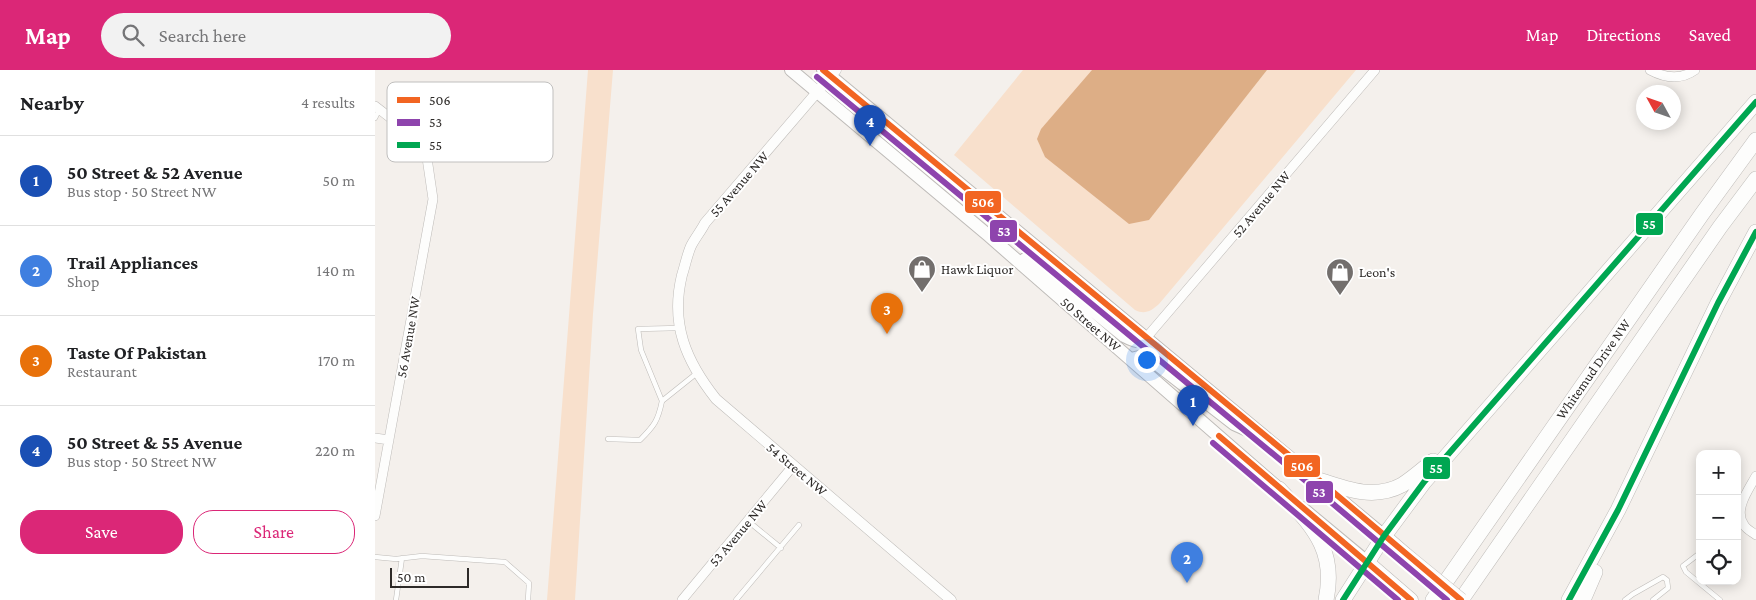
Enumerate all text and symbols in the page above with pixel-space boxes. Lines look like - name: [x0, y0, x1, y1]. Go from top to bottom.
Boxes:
- search box: [101, 13, 451, 58]
- icon: search: [119, 21, 147, 49]
- text: Map: [25, 22, 71, 49]
- text: Search here: [159, 25, 246, 46]
- text: Map: [1526, 25, 1558, 45]
- text: Directions: [1586, 25, 1661, 45]
- text: Saved: [1689, 25, 1731, 45]
- legend: [387, 82, 553, 162]
- north arrow: [1636, 85, 1681, 130]
- text: Nearby: [20, 91, 84, 115]
- text: 506: [429, 92, 451, 108]
- text: 4 results: [301, 94, 355, 111]
- pin: 4: [854, 105, 886, 146]
- text: 53: [429, 114, 442, 130]
- text: 55: [429, 137, 442, 153]
- street label: 55 Avenue NW: [706, 148, 772, 220]
- text: 50 Street & 52 Avenue: [67, 162, 243, 183]
- street label: 52 Avenue NW: [1229, 168, 1293, 240]
- text: 1: [33, 172, 39, 189]
- text: 50 m: [323, 172, 355, 189]
- text: Bus stop · 50 Street NW: [67, 183, 216, 200]
- line badge: 506: [964, 190, 1002, 214]
- text: 506: [971, 194, 995, 210]
- line badge: 55: [1635, 212, 1664, 236]
- text: 55: [1642, 216, 1656, 232]
- line badge: 53: [989, 219, 1018, 243]
- text: 53: [997, 223, 1011, 239]
- text: Trail Appliances: [67, 252, 198, 273]
- shop icon: Hawk Liquor: [907, 254, 937, 293]
- shop icon: Leon's: [1325, 257, 1355, 296]
- place label: Hawk Liquor: [941, 261, 1013, 277]
- text: 2: [32, 262, 40, 279]
- text: 140 m: [317, 262, 355, 279]
- place label: Leon's: [1359, 264, 1395, 280]
- text: Shop: [67, 273, 99, 290]
- pin: 3: [871, 293, 903, 334]
- street label: 50 Street NW: [1058, 293, 1125, 355]
- street label: 56 Avenue NW: [393, 295, 423, 379]
- street label: Whitemud Drive NW: [1552, 316, 1634, 422]
- text: Taste Of Pakistan: [67, 342, 207, 363]
- your location: [1134, 347, 1160, 373]
- text: 3: [32, 352, 40, 369]
- text: 170 m: [318, 352, 355, 369]
- text: Restaurant: [67, 363, 137, 380]
- pin: 1: [1177, 385, 1209, 426]
- text: 50 Street & 55 Avenue: [67, 432, 242, 453]
- street label: 54 Street NW: [764, 439, 831, 499]
- text: 4: [32, 442, 40, 459]
- text: 220 m: [315, 442, 355, 459]
- map controls: [1696, 450, 1741, 585]
- button: +: [1696, 450, 1741, 495]
- text: Bus stop · 50 Street NW: [67, 453, 216, 470]
- line badge: 506: [1283, 454, 1321, 478]
- line badge: 55: [1422, 456, 1451, 480]
- text: 506: [1290, 458, 1314, 474]
- text: 55: [1429, 460, 1443, 476]
- line badge: 53: [1305, 480, 1334, 504]
- text: 53: [1312, 484, 1326, 500]
- button: −: [1696, 495, 1741, 540]
- street label: 53 Avenue NW: [706, 496, 770, 569]
- button: Save: [20, 510, 183, 554]
- button: Share: [193, 510, 355, 554]
- button: locate: [1696, 540, 1741, 585]
- pin: 2: [1171, 542, 1203, 583]
- scale bar: [390, 565, 469, 588]
- text: 50 m: [397, 569, 425, 585]

